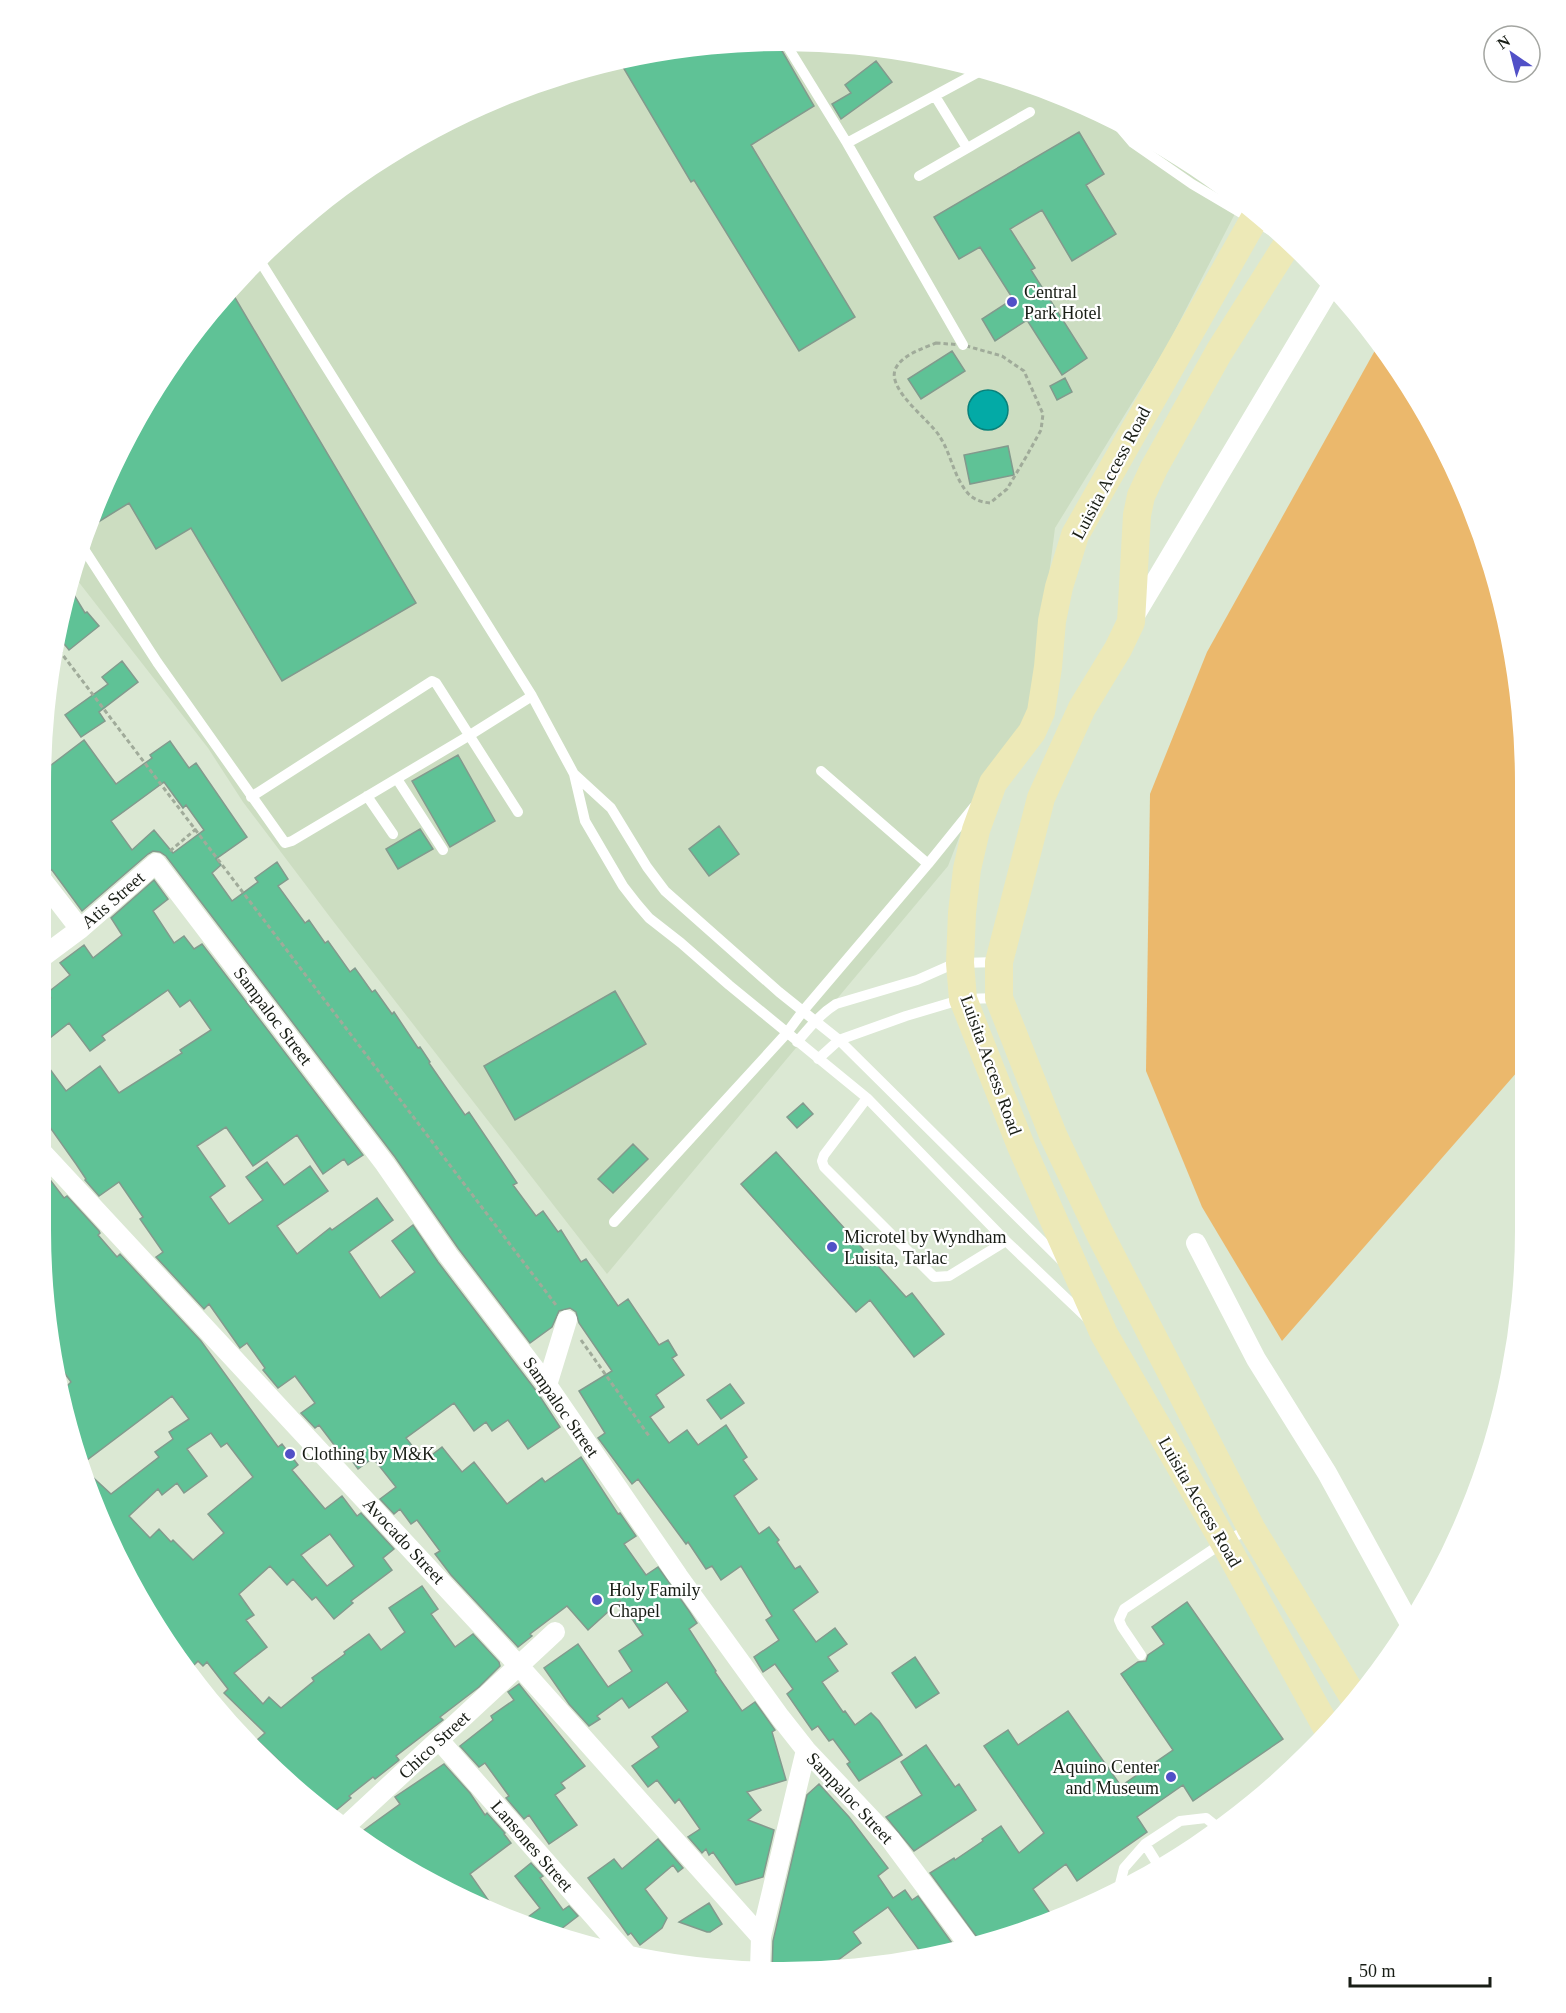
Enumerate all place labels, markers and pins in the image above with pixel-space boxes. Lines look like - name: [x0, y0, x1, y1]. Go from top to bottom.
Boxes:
- place label: Central Park Hotel: [1024, 282, 1101, 323]
- marker: Central Park Hotel: [1005, 295, 1019, 309]
- place label: Microtel by Wyndham Luisita, Tarlac: [844, 1227, 1007, 1268]
- marker: Microtel by Wyndham Luisita, Tarlac: [825, 1240, 839, 1254]
- place label: Clothing by M&K: [302, 1444, 435, 1464]
- marker: Clothing by M&K: [283, 1447, 297, 1461]
- place label: Holy Family Chapel: [609, 1580, 701, 1621]
- marker: Holy Family Chapel: [590, 1593, 604, 1607]
- place label: Aquino Center and Museum: [1053, 1757, 1159, 1798]
- marker: Aquino Center and Museum: [1164, 1770, 1178, 1784]

